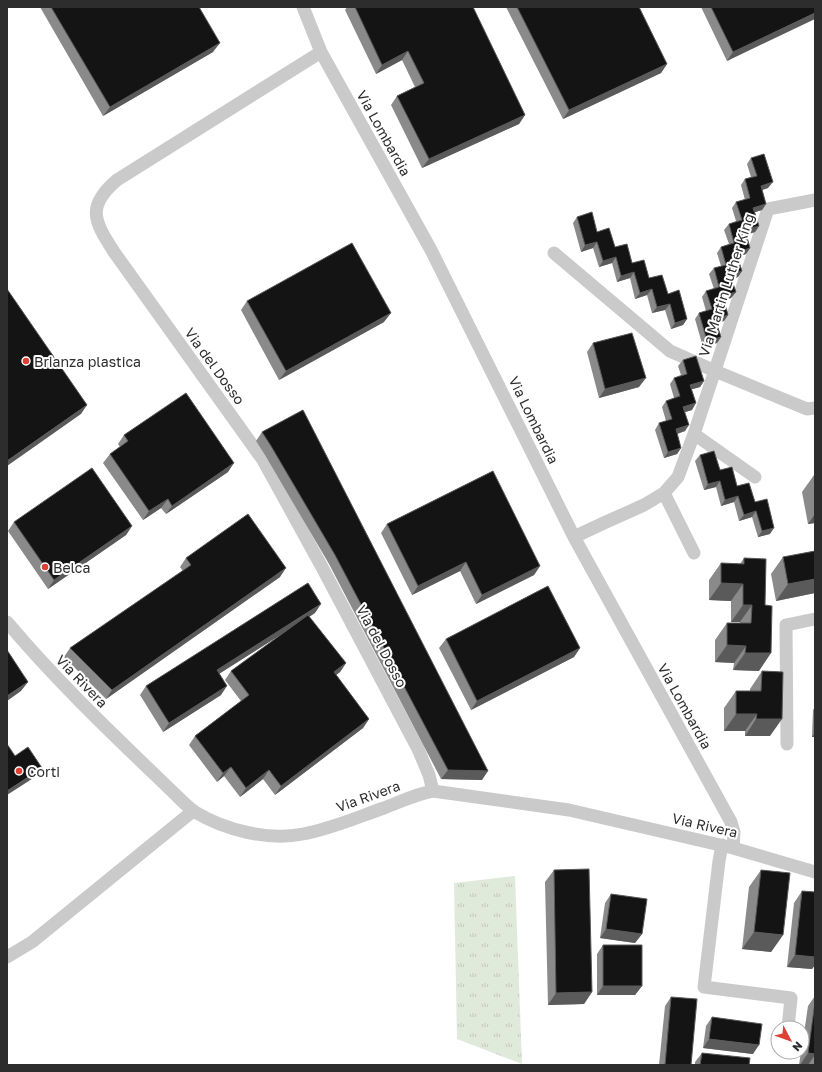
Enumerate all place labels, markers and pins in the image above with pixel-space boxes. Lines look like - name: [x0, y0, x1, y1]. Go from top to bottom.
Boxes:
- place label: Brianza plastica: [34, 353, 141, 370]
- marker: Brianza plastica: [21, 356, 31, 366]
- place label: Belca: [53, 559, 90, 576]
- marker: Belca: [40, 562, 50, 572]
- place label: Corti: [27, 763, 60, 780]
- marker: Corti: [14, 766, 24, 776]

